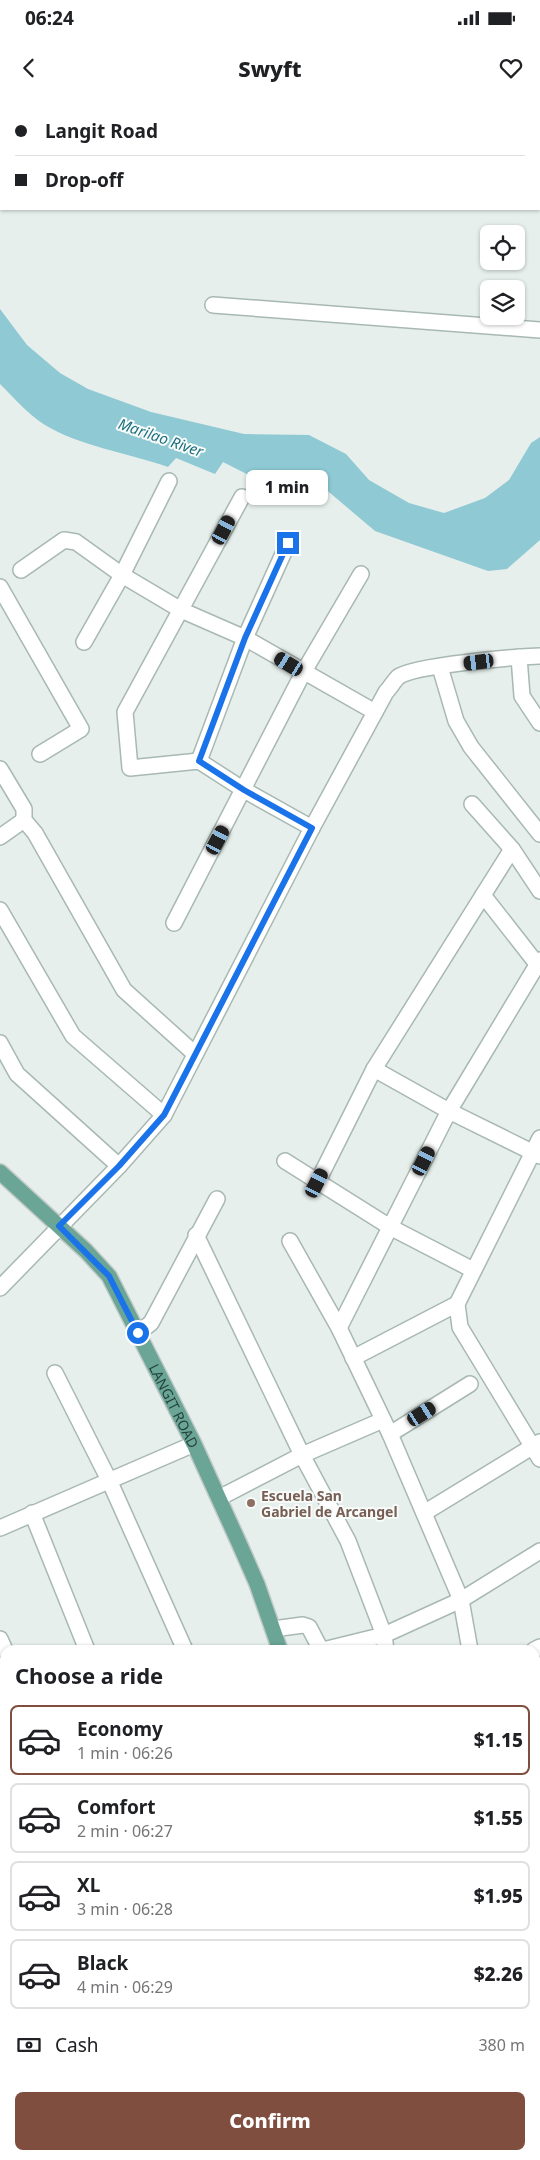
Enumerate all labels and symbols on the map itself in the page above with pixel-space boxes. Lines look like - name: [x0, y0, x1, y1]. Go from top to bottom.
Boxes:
- water label: Marilao River: [116, 413, 207, 461]
- callout: 1 min: [247, 470, 329, 506]
- car: [210, 513, 237, 547]
- route end: [277, 532, 299, 554]
- car: [272, 650, 305, 678]
- car: [463, 653, 494, 671]
- car: [204, 823, 231, 857]
- car: [410, 1144, 437, 1178]
- car: [303, 1166, 330, 1200]
- route start: [127, 1322, 149, 1344]
- street label: LANGIT ROAD: [145, 1360, 204, 1451]
- car: [405, 1400, 438, 1428]
- place label: Escuela San Gabriel de Arcangel: [261, 1486, 398, 1521]
- marker: Escuela San Gabriel de Arcangel: [245, 1497, 257, 1509]

